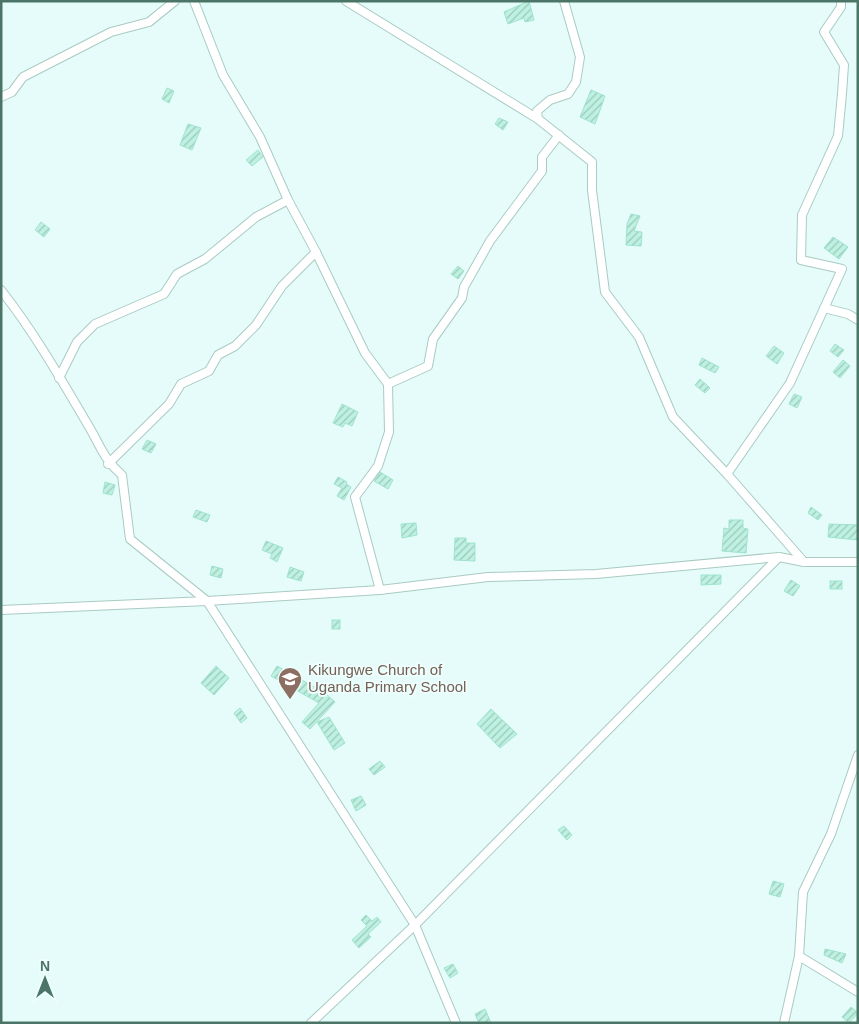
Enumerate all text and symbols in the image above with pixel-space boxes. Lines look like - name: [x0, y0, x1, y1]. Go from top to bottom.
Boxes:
- place label: Kikungwe Church of Uganda Primary School: [308, 661, 466, 695]
- school or university icon: Kikungwe Church of Uganda Primary School: [277, 666, 303, 700]
- north arrow: [20, 954, 70, 1004]
- text: N: [40, 958, 50, 974]

